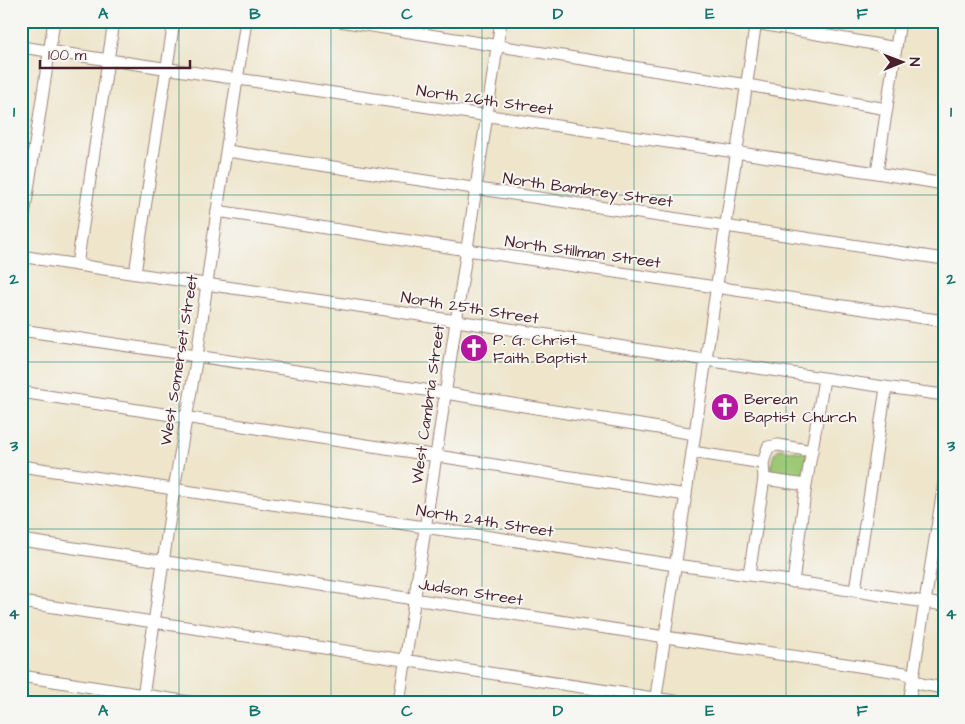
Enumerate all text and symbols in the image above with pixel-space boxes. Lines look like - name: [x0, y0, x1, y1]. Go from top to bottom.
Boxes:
- text: A: [98, 3, 109, 25]
- text: B: [249, 3, 261, 25]
- text: C: [401, 3, 413, 25]
- text: D: [553, 3, 564, 25]
- text: E: [705, 3, 715, 25]
- text: F: [856, 3, 868, 25]
- scale bar: [40, 38, 190, 70]
- north arrow: [878, 38, 928, 88]
- text: 100 m: [48, 45, 87, 66]
- text: N: [904, 57, 924, 67]
- street label: North 26th Street: [415, 79, 555, 121]
- text: 1: [13, 101, 16, 123]
- text: 1: [950, 101, 953, 123]
- street label: North Bambrey Street: [501, 167, 675, 214]
- street label: North Stillman Street: [503, 230, 663, 274]
- text: 2: [8, 268, 19, 290]
- text: 2: [945, 268, 956, 290]
- street label: West Somerset Street: [155, 273, 203, 447]
- street label: North 25th Street: [399, 286, 541, 330]
- street label: West Cambria Street: [406, 323, 450, 485]
- place label: P. G. Christ Faith Baptist: [493, 329, 588, 369]
- church icon: P. G. Christ Faith Baptist: [459, 333, 489, 363]
- place label: Berean Baptist Church: [744, 388, 857, 428]
- church icon: Berean Baptist Church: [710, 392, 740, 422]
- text: 3: [9, 435, 19, 457]
- text: 3: [946, 435, 956, 457]
- street label: North 24th Street: [415, 499, 556, 543]
- street label: Judson Street: [417, 573, 525, 611]
- text: 4: [9, 603, 20, 625]
- text: 4: [946, 603, 957, 625]
- text: A: [98, 700, 109, 722]
- text: B: [249, 700, 261, 722]
- text: C: [401, 700, 413, 722]
- text: D: [553, 700, 564, 722]
- text: E: [705, 700, 715, 722]
- text: F: [856, 700, 868, 722]

